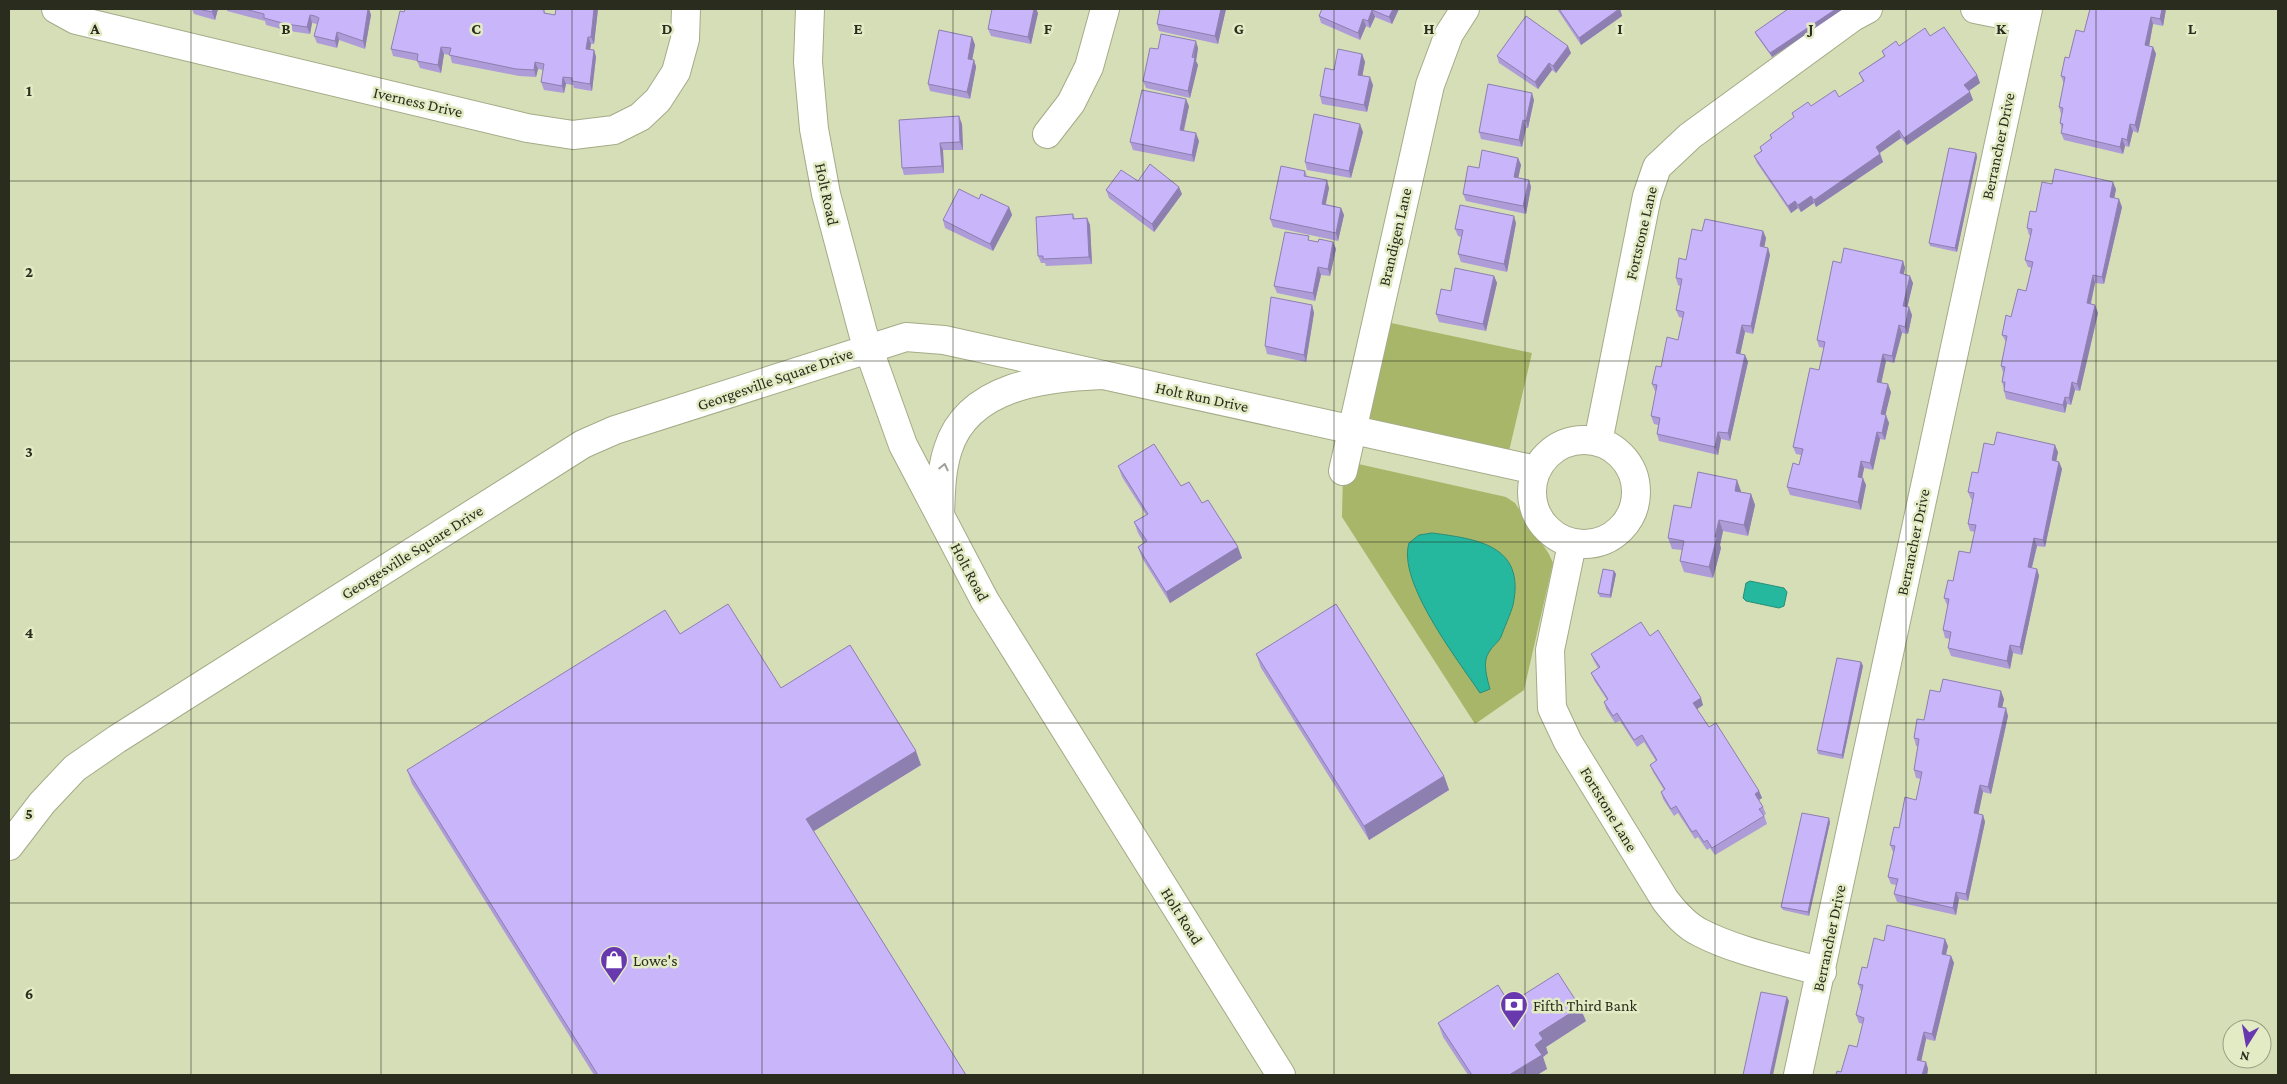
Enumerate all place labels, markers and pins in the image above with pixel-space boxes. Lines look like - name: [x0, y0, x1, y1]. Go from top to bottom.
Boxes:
- shop icon: Lowe's: [599, 945, 629, 984]
- place label: Lowe's: [633, 952, 677, 969]
- bank icon: Fifth Third Bank: [1499, 990, 1529, 1029]
- place label: Fifth Third Bank: [1533, 997, 1638, 1014]

